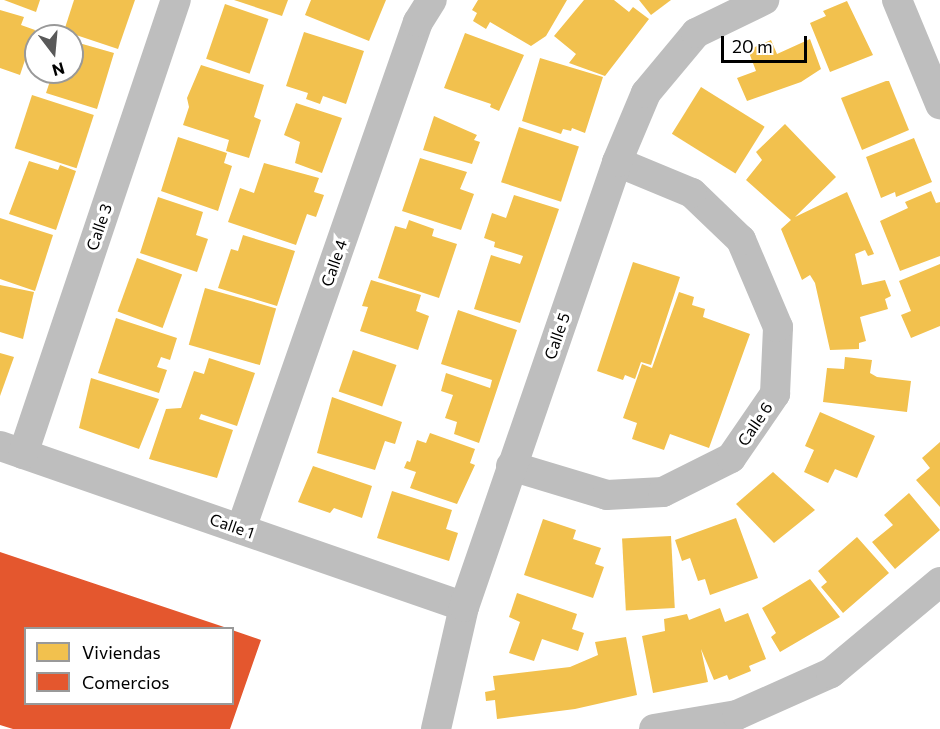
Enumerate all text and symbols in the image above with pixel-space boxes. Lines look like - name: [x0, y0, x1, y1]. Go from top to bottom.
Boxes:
- north arrow: [24, 24, 84, 84]
- scale bar: [724, 24, 810, 62]
- text: 20 m: [732, 35, 773, 57]
- text: N: [50, 59, 67, 81]
- street label: Calle 3: [82, 201, 116, 253]
- street label: Calle 4: [317, 237, 351, 289]
- street label: Calle 5: [540, 310, 574, 362]
- street label: Calle 6: [733, 398, 777, 450]
- street label: Calle 1: [207, 509, 257, 543]
- legend: [24, 627, 234, 705]
- text: Viviendas: [82, 641, 161, 663]
- text: Comercios: [82, 671, 169, 693]

